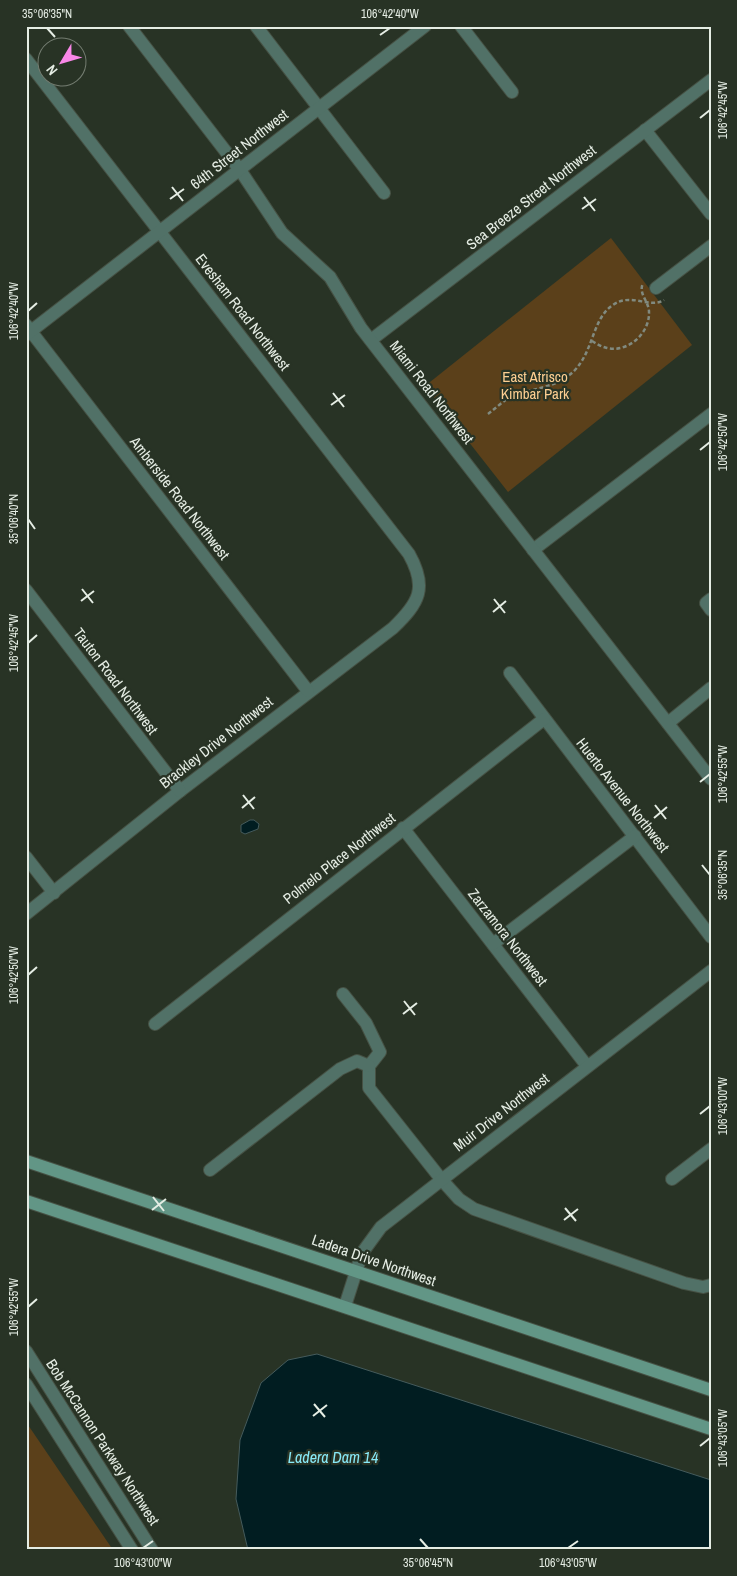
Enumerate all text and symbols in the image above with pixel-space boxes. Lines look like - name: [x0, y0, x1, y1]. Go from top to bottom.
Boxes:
- text: 35°06'35"N: [22, 6, 72, 22]
- text: 106°42'40"W: [361, 6, 420, 22]
- north arrow: [38, 38, 88, 88]
- text: N: [42, 61, 61, 79]
- text: 106°42'45"W: [715, 80, 731, 139]
- street label: 64th Street Northwest: [186, 104, 293, 194]
- street label: Sea Breeze Street Northwest: [462, 139, 601, 254]
- street label: Evesham Road Northwest: [191, 249, 296, 375]
- text: 106°42'40"W: [6, 281, 22, 340]
- street label: Miami Road Northwest: [385, 336, 479, 448]
- park label: East Atrisco Kimbar Park: [501, 366, 570, 404]
- text: 106°42'50"W: [715, 412, 731, 471]
- street label: Amberside Road Northwest: [125, 431, 235, 564]
- text: 35°06'40"N: [6, 494, 22, 544]
- text: 106°42'45"W: [6, 613, 22, 672]
- street label: Tauton Road Northwest: [69, 623, 163, 739]
- street label: Brackley Drive Northwest: [155, 691, 278, 793]
- street label: Huerto Avenue Northwest: [572, 733, 675, 857]
- text: 106°42'55"W: [715, 744, 731, 803]
- street label: Polmelo Place Northwest: [278, 807, 400, 909]
- text: 35°06'35"N: [715, 850, 731, 900]
- street label: Zarzamora Northwest: [463, 884, 553, 991]
- text: 106°42'50"W: [6, 945, 22, 1004]
- street label: Muir Drive Northwest: [449, 1068, 554, 1156]
- text: 106°43'00"W: [715, 1076, 731, 1135]
- street label: Ladera Drive Northwest: [309, 1229, 439, 1291]
- text: 106°42'55"W: [6, 1277, 22, 1336]
- street label: Bob McCannon Parkway Northwest: [41, 1355, 165, 1530]
- text: 106°43'05"W: [715, 1408, 731, 1467]
- water label: Ladera Dam 14: [288, 1446, 378, 1468]
- text: 106°43'00"W: [114, 1555, 173, 1571]
- text: 35°06'45"N: [403, 1555, 453, 1571]
- text: 106°43'05"W: [539, 1555, 598, 1571]

